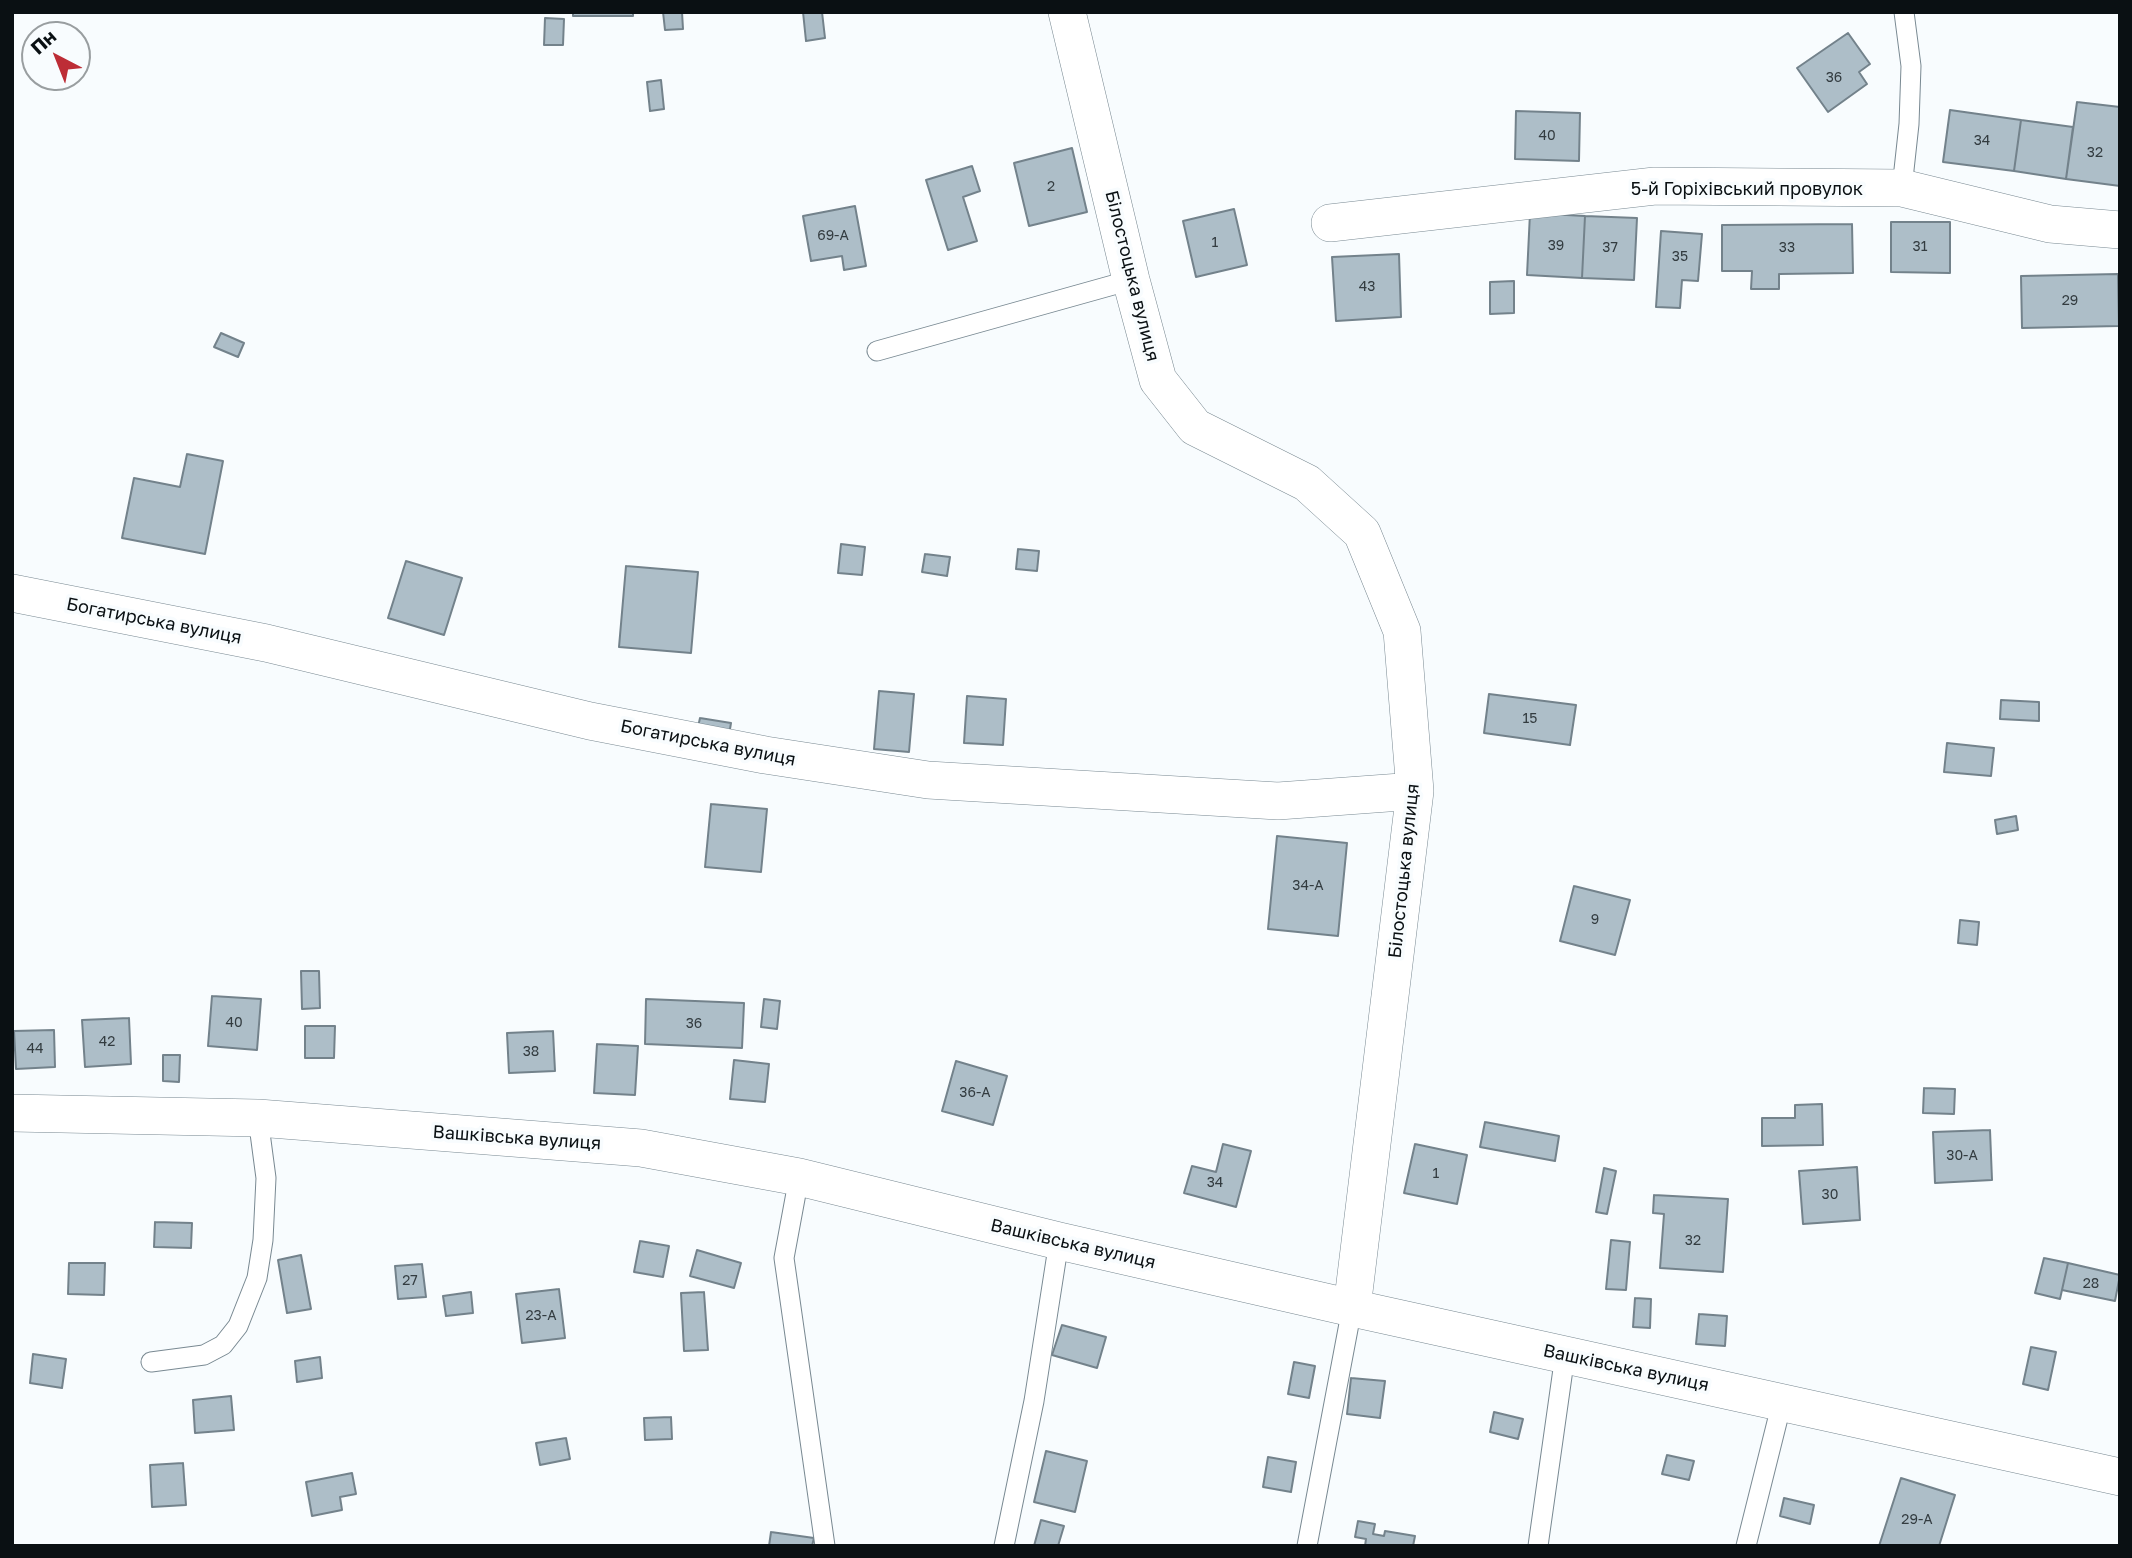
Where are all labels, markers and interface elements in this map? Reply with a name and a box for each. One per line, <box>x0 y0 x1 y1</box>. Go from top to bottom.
north arrow <box>21 21 91 91</box>
text: Пн <box>26 24 60 59</box>
house number: 36 <box>1826 70 1842 86</box>
house number: 40 <box>1538 128 1556 144</box>
house number: 34 <box>1974 133 1990 149</box>
house number: 32 <box>2087 145 2103 161</box>
street label: 5-й Горіхівський провулок <box>1631 178 1863 200</box>
house number: 2 <box>1047 179 1055 195</box>
street label: Білостоцька вулиця <box>1100 188 1164 364</box>
house number: 69-А <box>817 228 849 244</box>
house number: 1 <box>1212 235 1218 251</box>
house number: 39 <box>1548 238 1564 254</box>
house number: 31 <box>1913 239 1927 255</box>
house number: 37 <box>1602 240 1618 256</box>
house number: 33 <box>1779 240 1795 256</box>
house number: 35 <box>1672 249 1688 265</box>
house number: 43 <box>1359 279 1375 295</box>
house number: 29 <box>2062 293 2078 309</box>
street label: Богатирська вулиця <box>64 593 244 649</box>
house number: 15 <box>1523 711 1537 727</box>
street label: Богатирська вулиця <box>618 715 798 771</box>
street label: Білостоцька вулиця <box>1384 783 1424 959</box>
house number: 34-А <box>1292 878 1324 894</box>
house number: 9 <box>1591 912 1599 928</box>
house number: 40 <box>225 1015 243 1031</box>
house number: 36 <box>686 1016 702 1032</box>
house number: 42 <box>99 1034 115 1050</box>
house number: 44 <box>26 1041 44 1057</box>
house number: 38 <box>523 1044 539 1060</box>
house number: 36-А <box>959 1085 991 1101</box>
street label: Вашківська вулиця <box>432 1121 602 1155</box>
house number: 30-А <box>1946 1148 1978 1164</box>
house number: 1 <box>1433 1166 1439 1182</box>
house number: 34 <box>1207 1175 1223 1191</box>
house number: 30 <box>1822 1187 1838 1203</box>
street label: Вашківська вулиця <box>988 1214 1158 1274</box>
house number: 32 <box>1685 1233 1701 1249</box>
house number: 27 <box>402 1273 418 1289</box>
house number: 28 <box>2083 1276 2099 1292</box>
house number: 23-А <box>525 1308 557 1324</box>
street label: Вашківська вулиця <box>1541 1340 1711 1396</box>
house number: 29-А <box>1901 1512 1933 1528</box>

